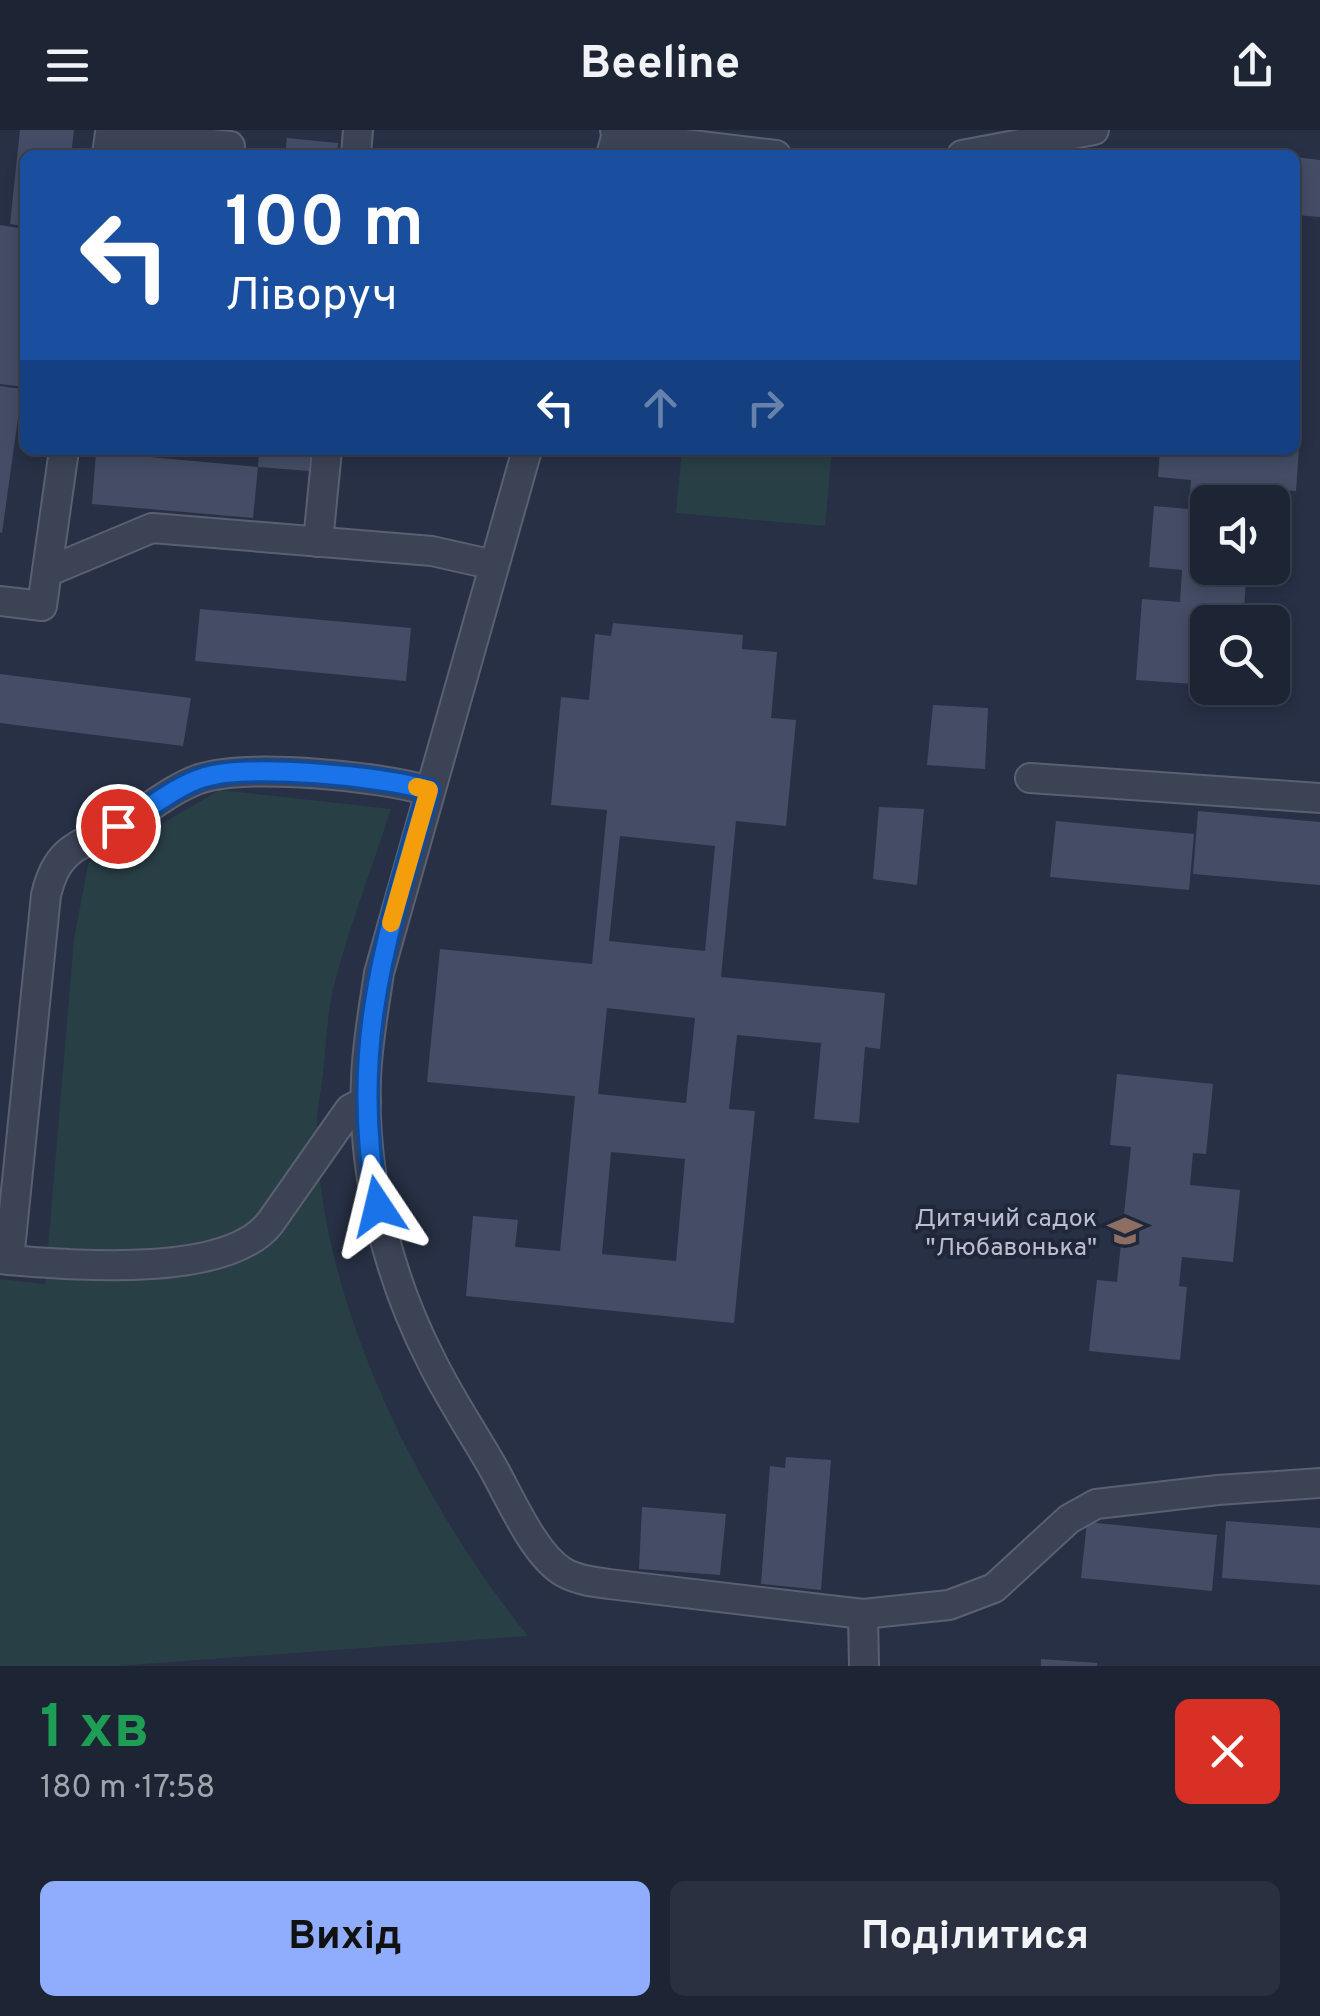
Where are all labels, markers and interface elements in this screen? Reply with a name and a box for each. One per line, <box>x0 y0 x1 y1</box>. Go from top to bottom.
text: Beeline <box>580 37 740 94</box>
icon: menu <box>40 38 95 93</box>
icon: share <box>1225 38 1280 93</box>
text: 100 m <box>225 182 424 271</box>
icon: left <box>60 190 190 320</box>
text: Ліворуч <box>225 269 398 326</box>
icon: left <box>528 380 583 435</box>
icon: ahead <box>633 380 688 435</box>
icon: right <box>738 380 793 435</box>
map controls <box>1190 485 1290 705</box>
button: sound <box>1190 485 1290 585</box>
button: search <box>1190 605 1290 705</box>
pin <box>76 784 161 869</box>
icon: arrive <box>91 799 146 854</box>
position arrow <box>326 1154 430 1258</box>
place label: Дитячий садок "Любавонька" <box>914 1204 1097 1265</box>
school or university icon: Дитячий садок "Любавонька" <box>1106 1212 1144 1250</box>
text: 1 хв <box>40 1693 149 1769</box>
button: close <box>1175 1699 1280 1804</box>
text: 180 m · 17:58 <box>40 1769 215 1809</box>
button: Вихід <box>40 1881 650 1996</box>
button: Поділитися <box>670 1881 1280 1996</box>

